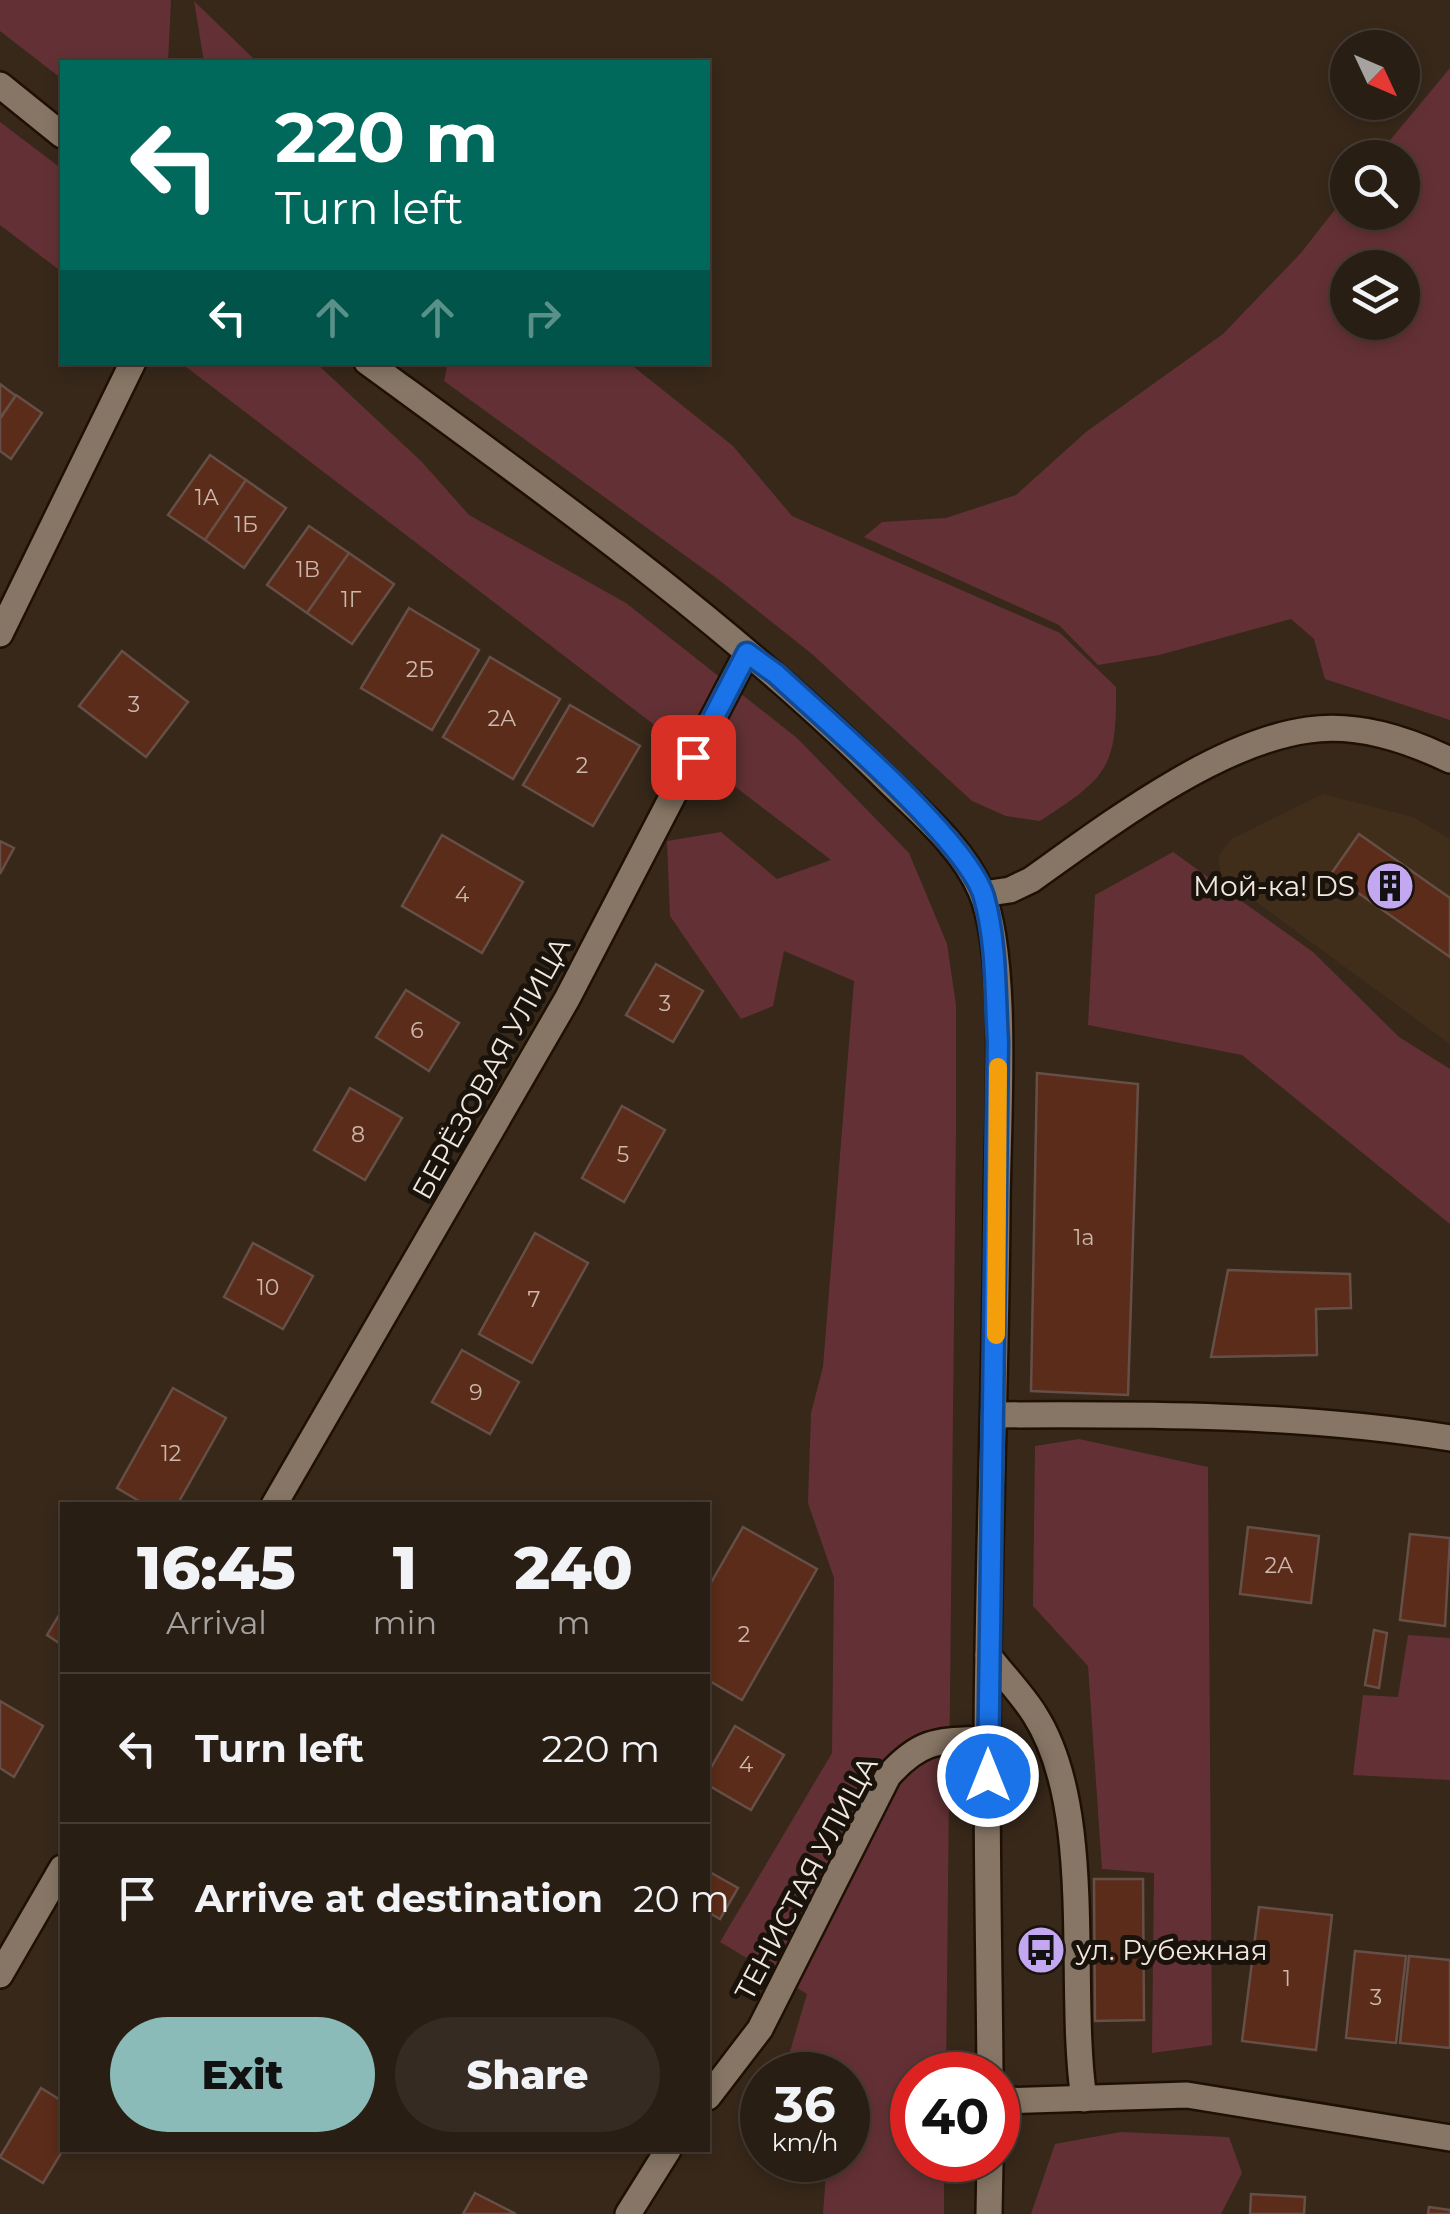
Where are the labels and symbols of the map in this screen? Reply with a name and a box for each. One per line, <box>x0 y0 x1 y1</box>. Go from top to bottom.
north arrow <box>1330 30 1420 120</box>
house number: 1А <box>195 484 220 511</box>
house number: 1Б <box>234 511 258 538</box>
house number: 1В <box>296 556 320 583</box>
house number: 1Г <box>341 586 362 613</box>
house number: 2Б <box>406 656 434 683</box>
house number: 3 <box>128 691 140 718</box>
house number: 2А <box>488 705 517 732</box>
pin <box>651 715 736 800</box>
house number: 2 <box>576 752 588 779</box>
building icon: Мой-ка! DS <box>1364 860 1416 912</box>
place label: Мой-ка! DS <box>1193 869 1355 903</box>
house number: 4 <box>455 881 470 908</box>
street label: БЕРЁЗОВАЯ УЛИЦА <box>405 931 577 1205</box>
house number: 3 <box>659 990 671 1017</box>
house number: 6 <box>410 1017 424 1044</box>
house number: 8 <box>351 1121 365 1148</box>
house number: 5 <box>617 1141 629 1168</box>
house number: 1а <box>1074 1224 1094 1251</box>
house number: 10 <box>257 1274 279 1301</box>
house number: 7 <box>528 1286 541 1313</box>
house number: 9 <box>469 1379 483 1406</box>
house number: 12 <box>161 1440 181 1467</box>
house number: 2А <box>1265 1552 1294 1579</box>
house number: 2 <box>738 1621 750 1648</box>
position arrow <box>936 1724 1040 1828</box>
street label: ТЕНИСТАЯ УЛИЦА <box>727 1750 885 2006</box>
house number: 4 <box>739 1751 754 1778</box>
bus stop icon: ул. Рубежная <box>1015 1924 1067 1976</box>
place label: ул. Рубежная <box>1075 1933 1268 1967</box>
house number: 1 <box>1283 1965 1291 1992</box>
house number: 3 <box>1370 1984 1382 2011</box>
speed limit sign: 40 <box>890 2052 1020 2182</box>

